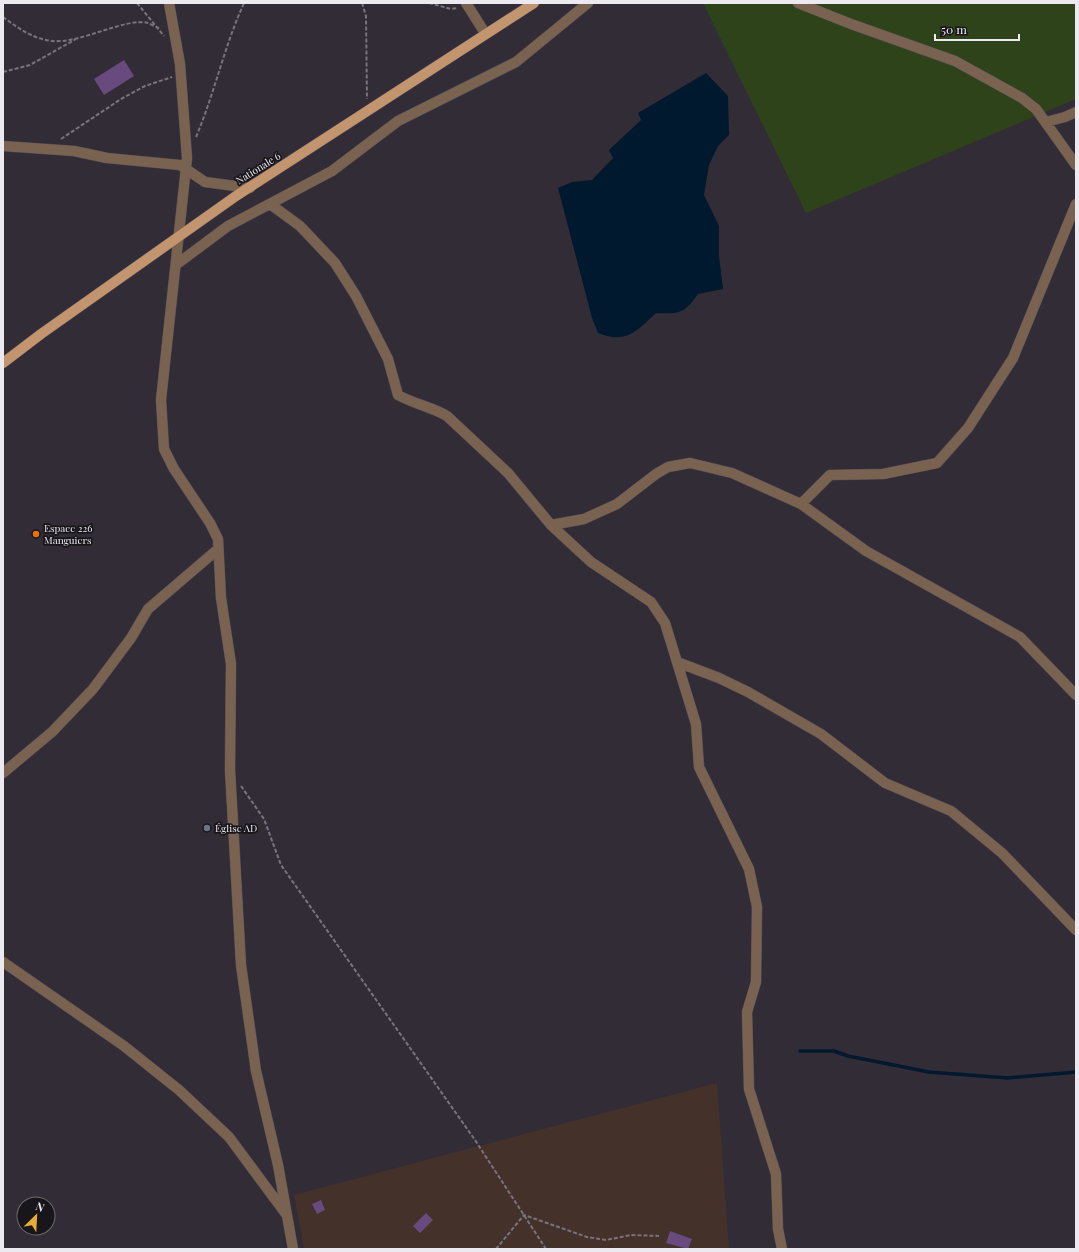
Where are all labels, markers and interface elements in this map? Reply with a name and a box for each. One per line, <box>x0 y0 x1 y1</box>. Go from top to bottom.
scale bar <box>935 16 1019 42</box>
text: 50 m <box>941 21 967 37</box>
street label: Nationale 6 <box>233 149 283 187</box>
place label: Espace 226 Manguiers <box>44 521 93 547</box>
marker: Espace 226 Manguiers <box>31 529 41 539</box>
place label: Église AD <box>215 821 257 835</box>
marker: Église AD <box>202 823 212 833</box>
north arrow <box>16 1196 56 1236</box>
text: N <box>34 1198 47 1215</box>

